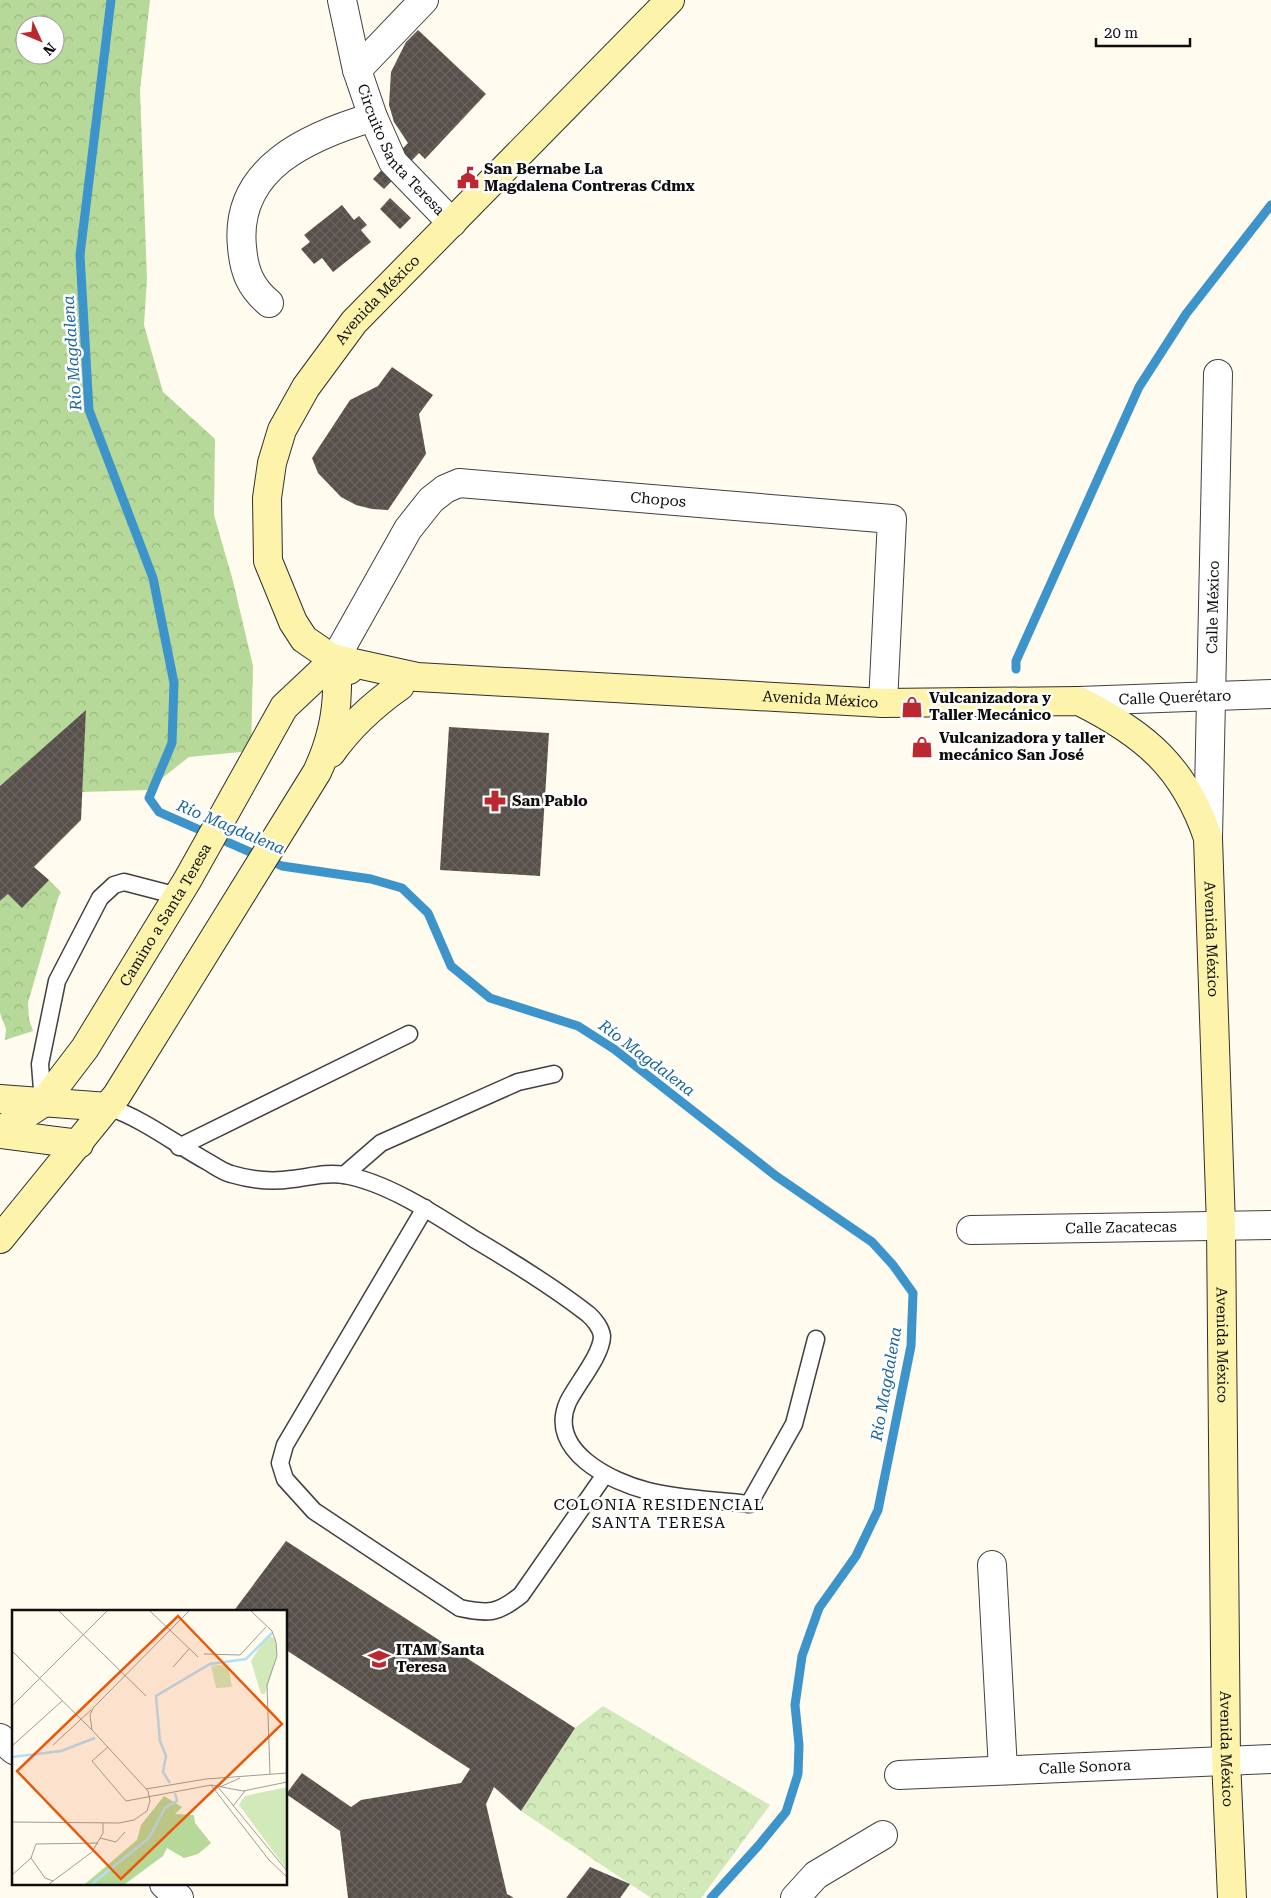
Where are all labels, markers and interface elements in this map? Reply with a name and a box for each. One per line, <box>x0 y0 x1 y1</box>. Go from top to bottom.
north arrow <box>15 15 65 65</box>
scale bar <box>1096 15 1190 47</box>
text: 20 m <box>1104 24 1139 42</box>
text: N <box>40 40 59 59</box>
street label: Circuito Santa Teresa <box>353 82 449 219</box>
place label: San Bernabe La Magdalena Contreras Cdmx <box>484 160 695 195</box>
public building icon: San Bernabe La Magdalena Contreras Cdmx <box>455 165 481 191</box>
street label: Avenida México <box>331 251 424 348</box>
water label: Río Magdalena <box>58 294 86 412</box>
street label: Chopos <box>630 488 687 511</box>
street label: Calle México <box>1203 560 1223 654</box>
street label: Calle Querétaro <box>1118 686 1232 709</box>
street label: Avenida México <box>762 687 879 712</box>
place label: Vulcanizadora y Taller Mecánico <box>929 689 1052 724</box>
shop icon: Vulcanizadora y Taller Mecánico <box>899 694 925 720</box>
place label: Vulcanizadora y taller mecánico San José <box>939 729 1105 764</box>
shop icon: Vulcanizadora y taller mecánico San José <box>909 734 935 760</box>
pharmacy icon: San Pablo <box>482 788 508 814</box>
place label: San Pablo <box>512 792 588 810</box>
water label: Río Magdalena <box>173 795 288 858</box>
street label: Camino a Santa Teresa <box>116 840 215 990</box>
street label: Avenida México <box>1200 881 1222 997</box>
water label: Río Magdalena <box>594 1015 699 1101</box>
street label: Calle Zacatecas <box>1065 1218 1177 1237</box>
street label: Avenida México <box>1213 1287 1232 1403</box>
water label: Río Magdalena <box>866 1325 905 1443</box>
district label: COLONIA RESIDENCIAL SANTA TERESA <box>553 1495 765 1532</box>
inset map <box>12 1610 288 1886</box>
place label: ITAM Santa Teresa <box>396 1641 485 1676</box>
school or university icon: ITAM Santa Teresa <box>366 1646 392 1672</box>
street label: Avenida México <box>1216 1691 1237 1807</box>
street label: Calle Sonora <box>1038 1756 1131 1778</box>

